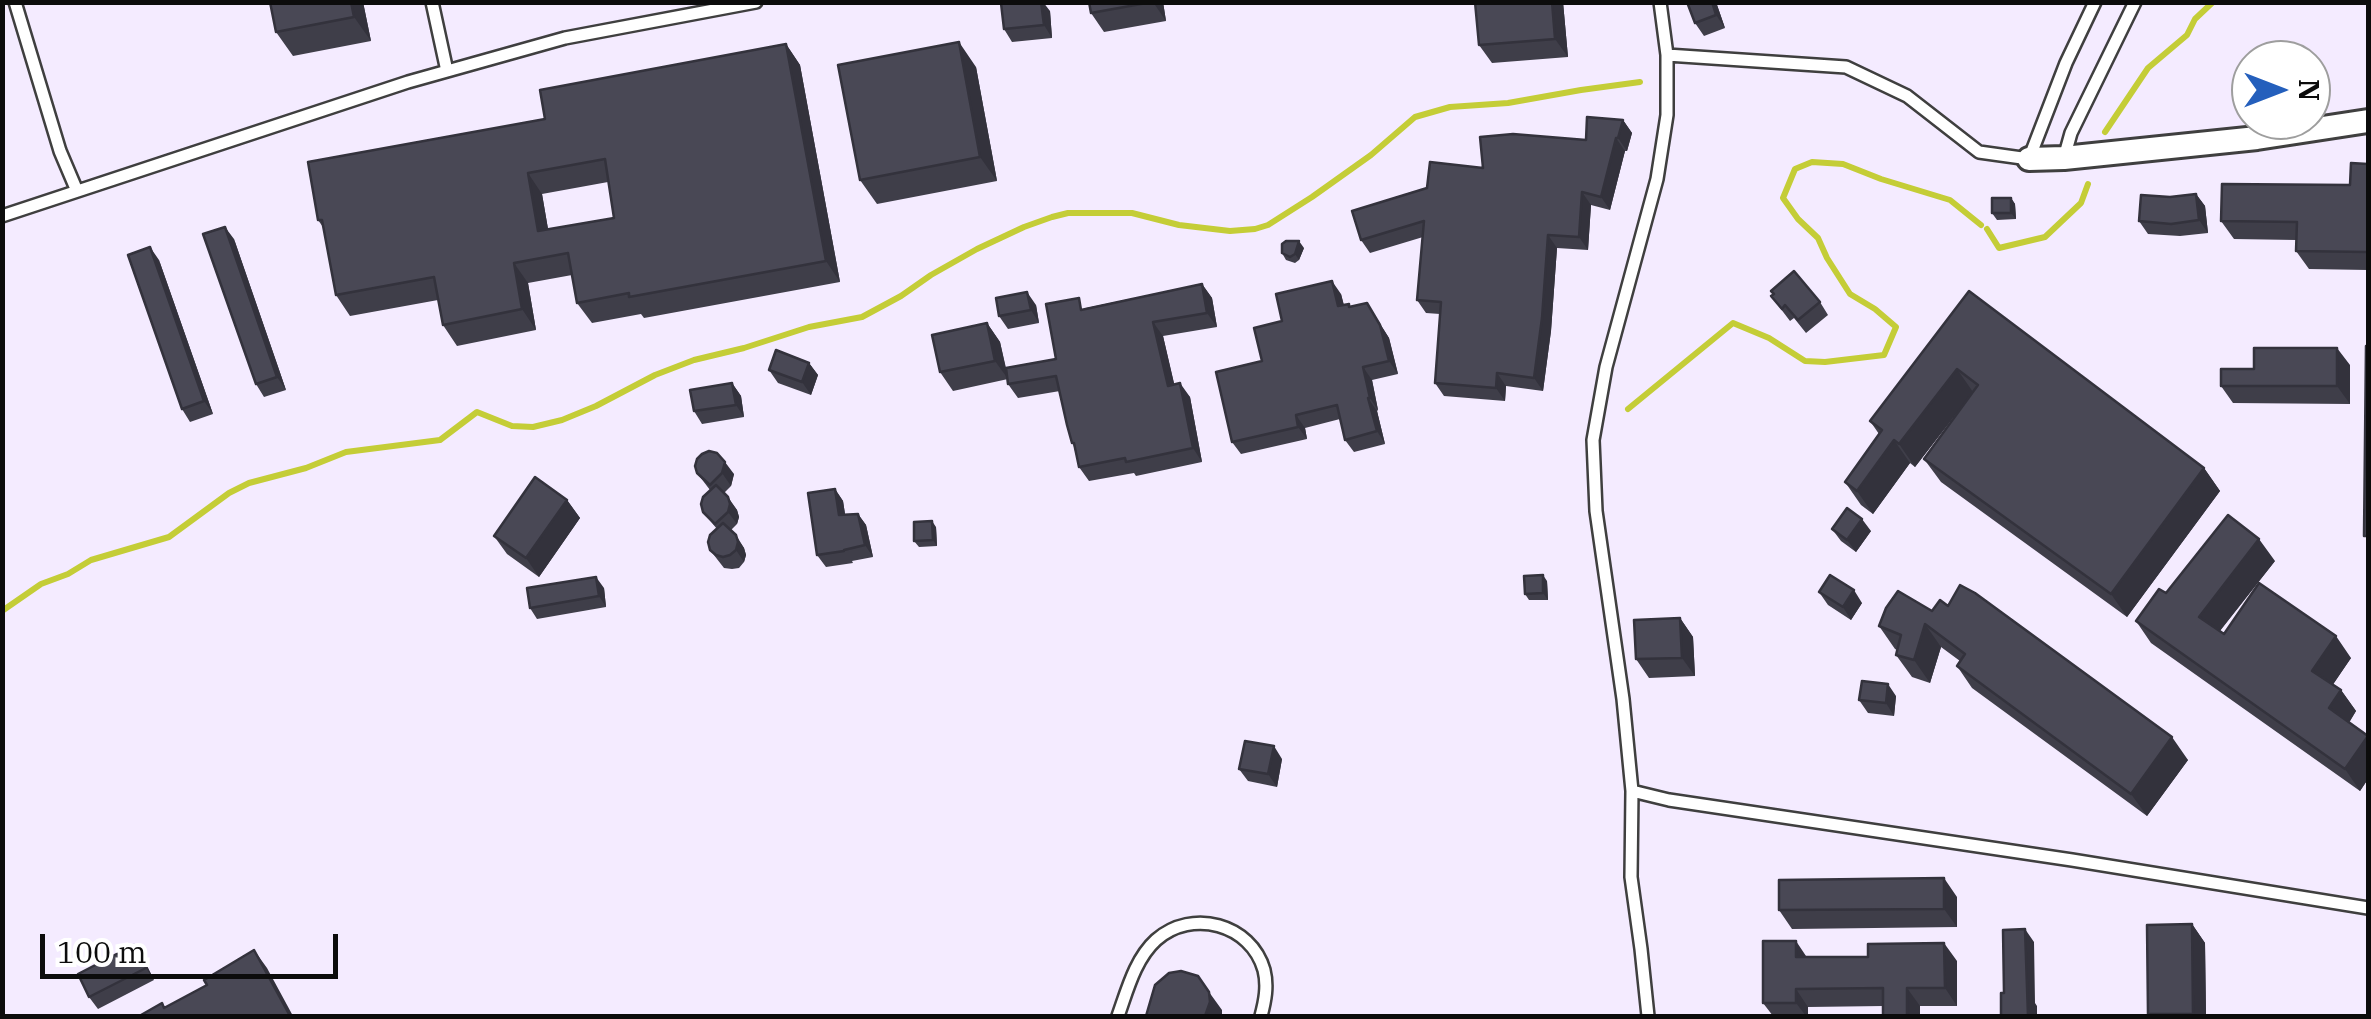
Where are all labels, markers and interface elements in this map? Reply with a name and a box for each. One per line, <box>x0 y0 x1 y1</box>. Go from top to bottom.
north arrow <box>2231 40 2331 140</box>
text: N <box>2291 79 2328 101</box>
scale bar <box>45 914 342 976</box>
text: 100 m <box>57 932 147 971</box>

